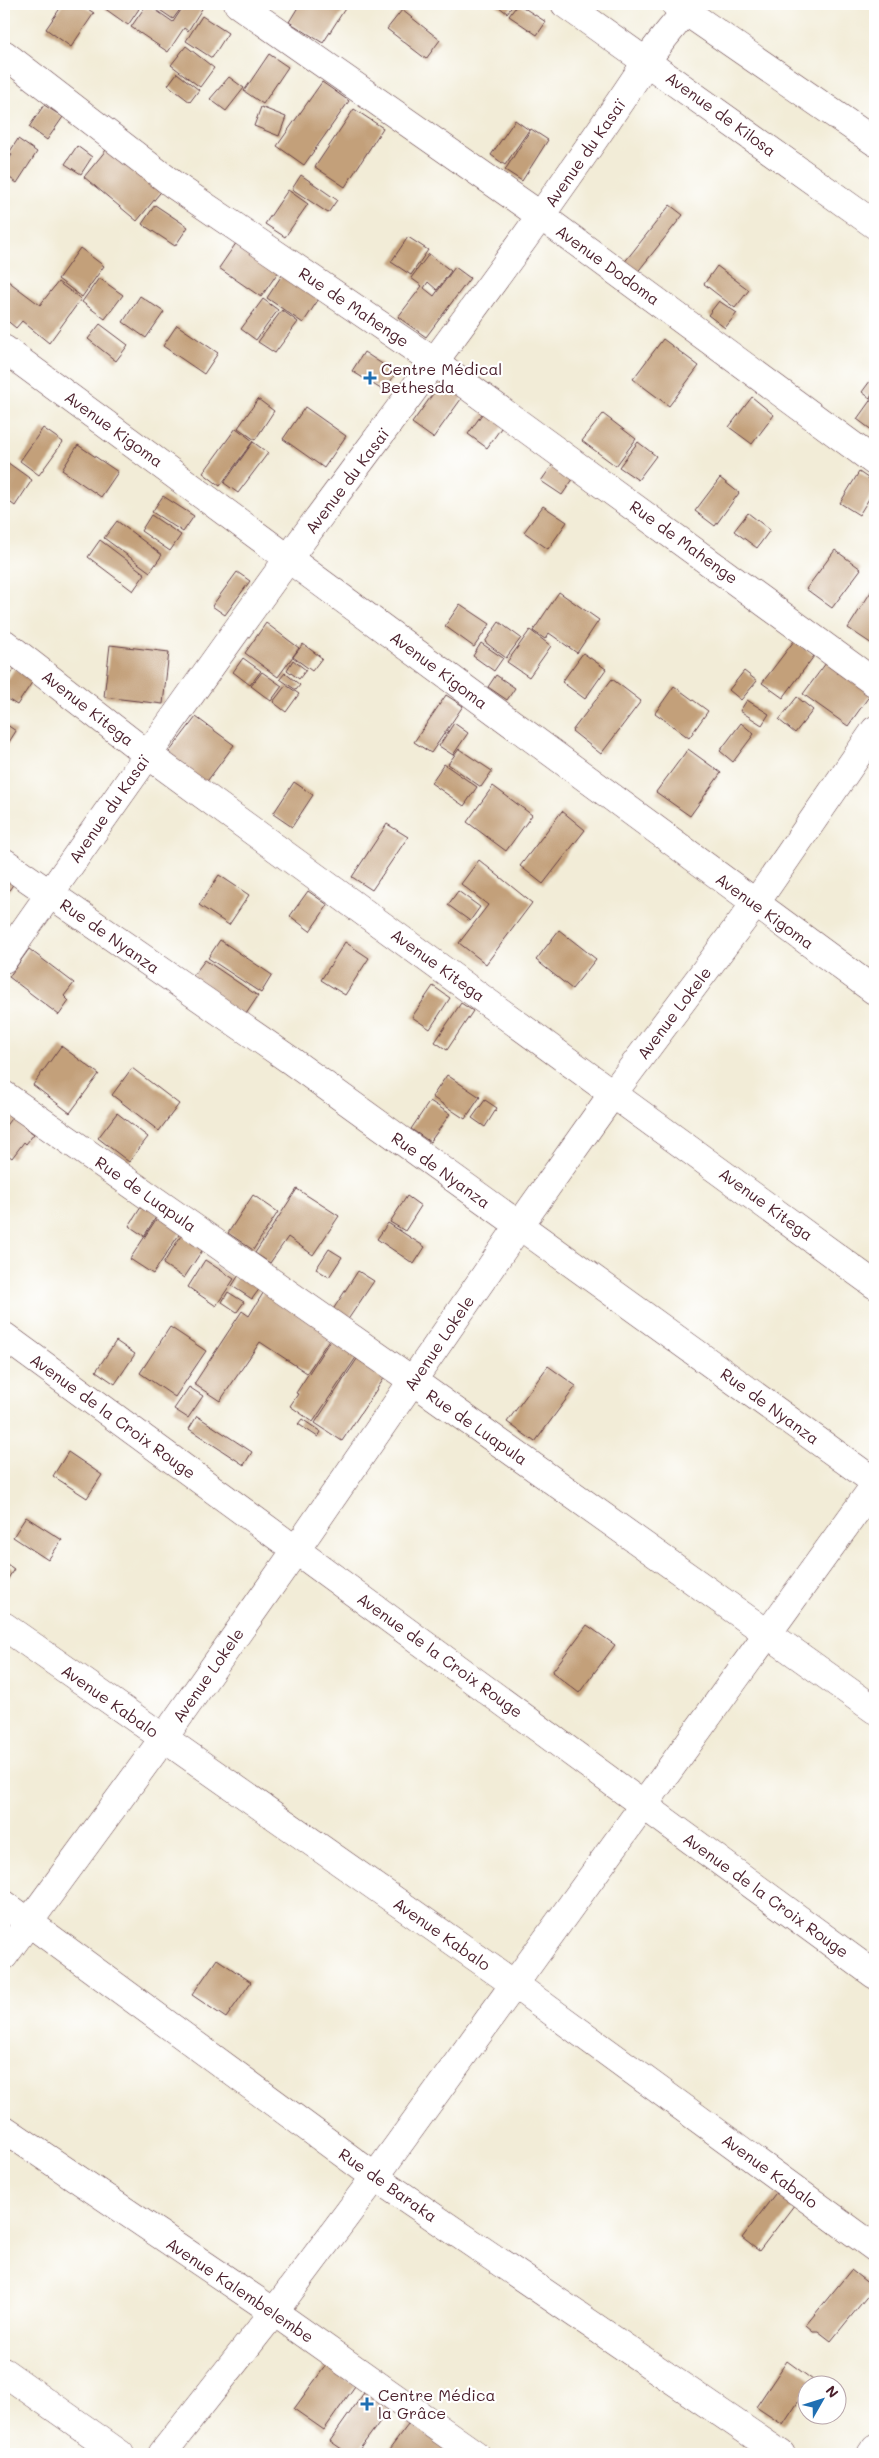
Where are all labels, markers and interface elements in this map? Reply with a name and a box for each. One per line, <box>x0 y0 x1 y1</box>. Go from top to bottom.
street label: Avenue de Kilosa <box>662 66 781 161</box>
street label: Avenue du Kasaï <box>540 94 630 211</box>
street label: Avenue Dodoma <box>552 220 664 309</box>
street label: Rue de Mahenge <box>295 262 414 351</box>
place label: Centre Médical Bethesda <box>381 358 502 397</box>
marker: Centre Médical Bethesda <box>363 371 377 385</box>
street label: Avenue Kigoma <box>61 386 168 471</box>
street label: Avenue du Kasaï <box>300 423 394 538</box>
street label: Rue de Mahenge <box>626 495 743 588</box>
street label: Avenue Kigoma <box>386 626 492 713</box>
street label: Avenue Kitega <box>38 665 139 750</box>
street label: Avenue du Kasaï <box>64 750 154 867</box>
street label: Avenue Kigoma <box>712 868 819 953</box>
street label: Rue de Nyanza <box>56 893 164 978</box>
street label: Avenue Kitega <box>387 923 490 1006</box>
street label: Avenue Lokele <box>632 962 715 1063</box>
street label: Rue de Nyanza <box>388 1127 495 1213</box>
street label: Rue de Luapula <box>92 1151 201 1236</box>
street label: Avenue Kitega <box>715 1162 818 1245</box>
street label: Avenue Lokele <box>399 1291 478 1394</box>
street label: Avenue de la Croix Rouge <box>26 1348 200 1483</box>
street label: Rue de Nyanza <box>717 1363 824 1449</box>
street label: Rue de Luapula <box>423 1384 532 1469</box>
street label: Avenue de la Croix Rouge <box>353 1587 527 1722</box>
street label: Avenue Lokele <box>167 1623 248 1726</box>
street label: Avenue Kabalo <box>58 1659 163 1742</box>
street label: Avenue de la Croix Rouge <box>679 1827 853 1962</box>
street label: Avenue Kabalo <box>390 1892 495 1975</box>
street label: Avenue Kabalo <box>718 2129 823 2213</box>
street label: Rue de Baraka <box>335 2143 442 2226</box>
street label: Avenue Kalembelembe <box>162 2232 318 2347</box>
north arrow <box>796 2376 846 2426</box>
text: N <box>822 2381 843 2402</box>
place label: Centre Médica la Grâce <box>378 2384 495 2423</box>
marker: Centre Médica la Grâce <box>360 2397 374 2411</box>

